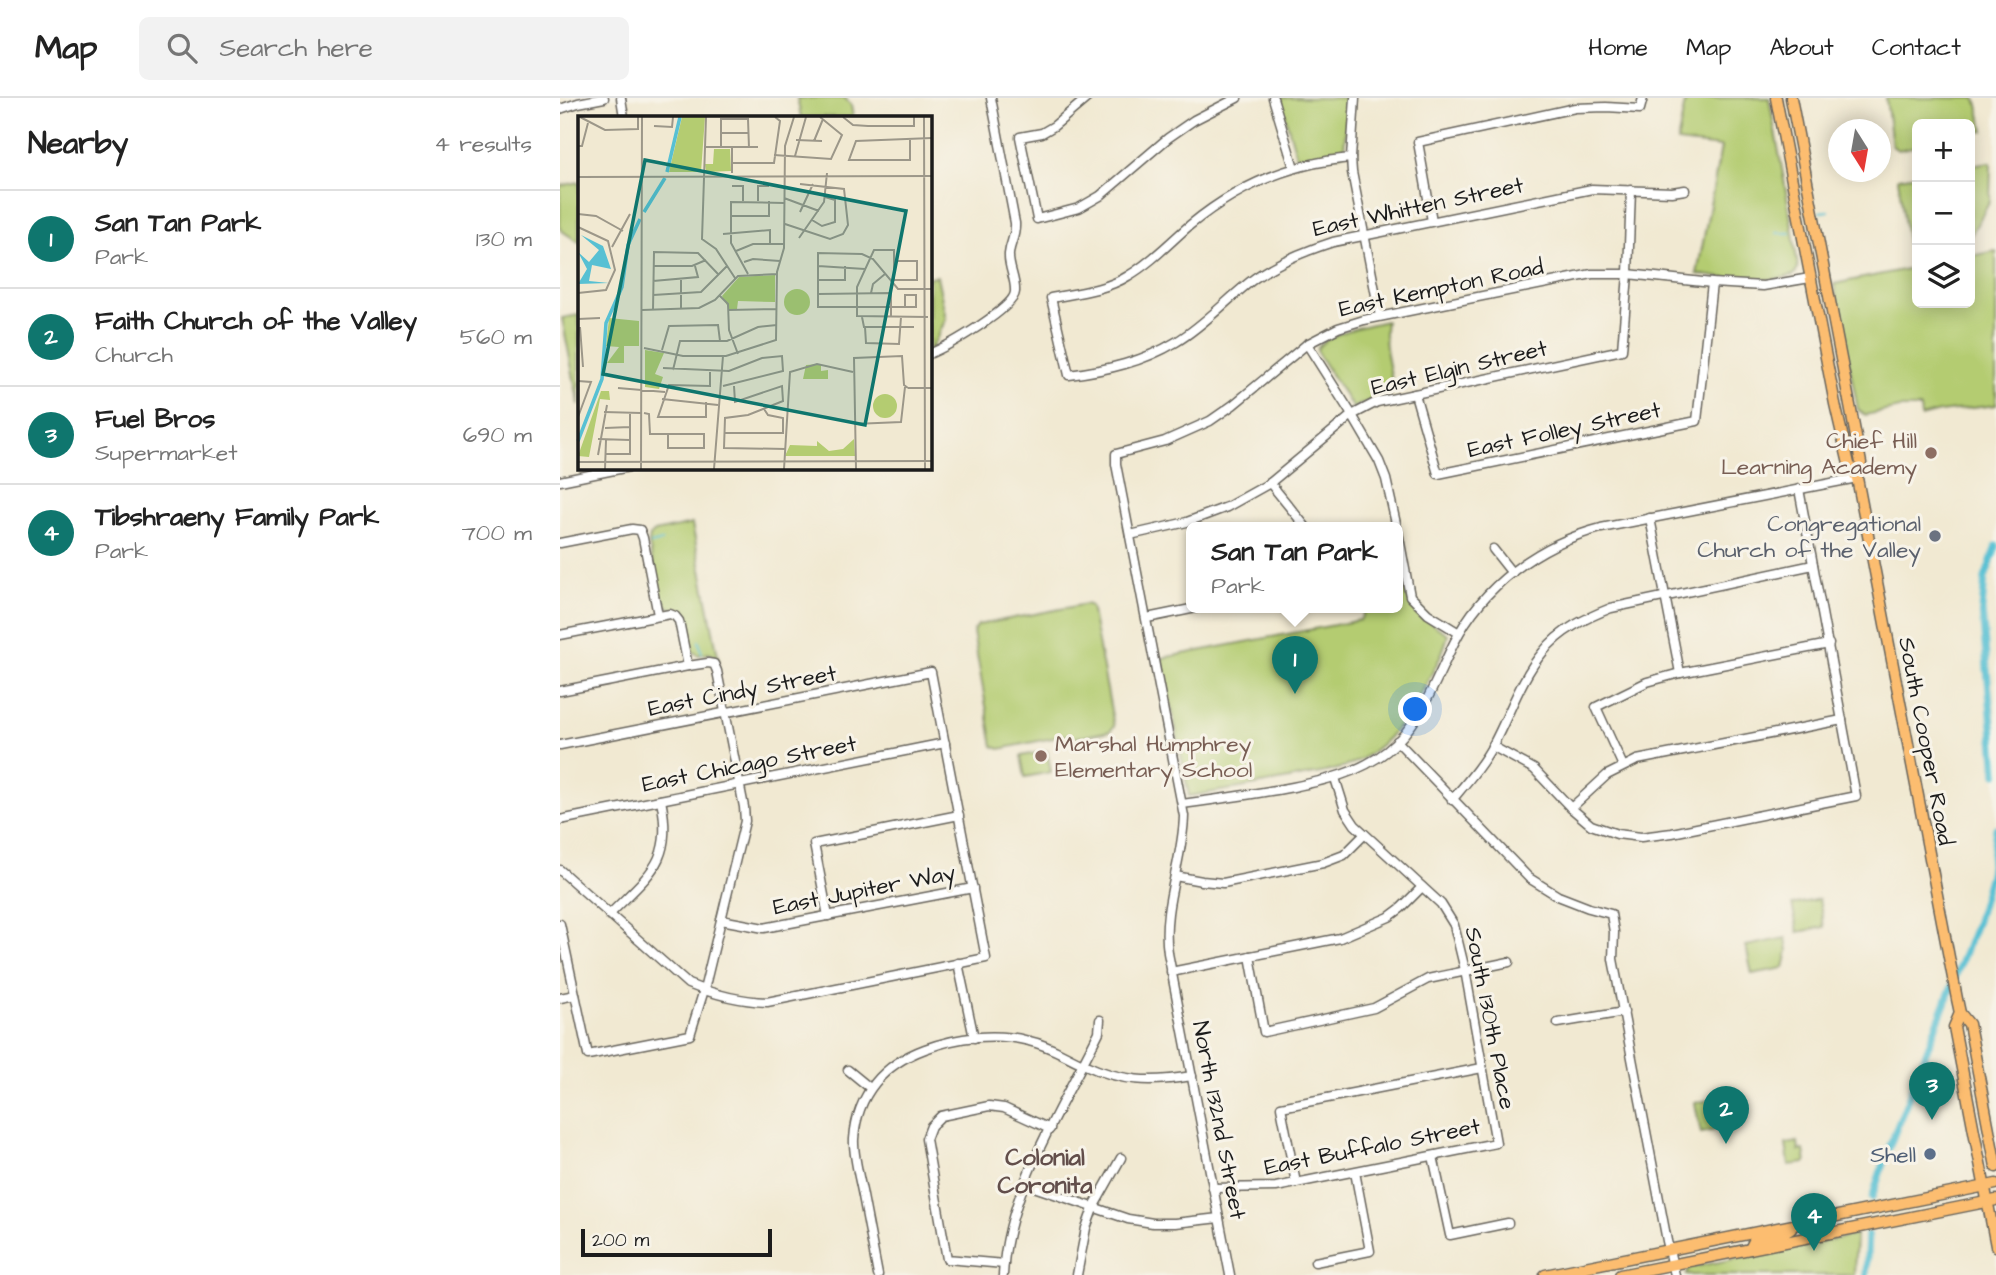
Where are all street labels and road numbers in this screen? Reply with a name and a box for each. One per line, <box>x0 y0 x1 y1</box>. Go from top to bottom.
street label: East Whitten Street <box>1310 169 1527 245</box>
street label: East Kempton Road <box>1336 251 1547 325</box>
street label: East Elgin Street <box>1368 332 1551 405</box>
street label: East Folley Street <box>1465 394 1665 467</box>
street label: South Cooper Road <box>1890 634 1962 848</box>
street label: East Cindy Street <box>645 657 840 726</box>
street label: East Chicago Street <box>639 727 860 801</box>
street label: East Jupiter Way <box>770 857 959 924</box>
street label: South 130th Place <box>1457 924 1523 1112</box>
street label: North 132nd Street <box>1184 1018 1254 1223</box>
street label: East Buffalo Street <box>1262 1110 1483 1184</box>

